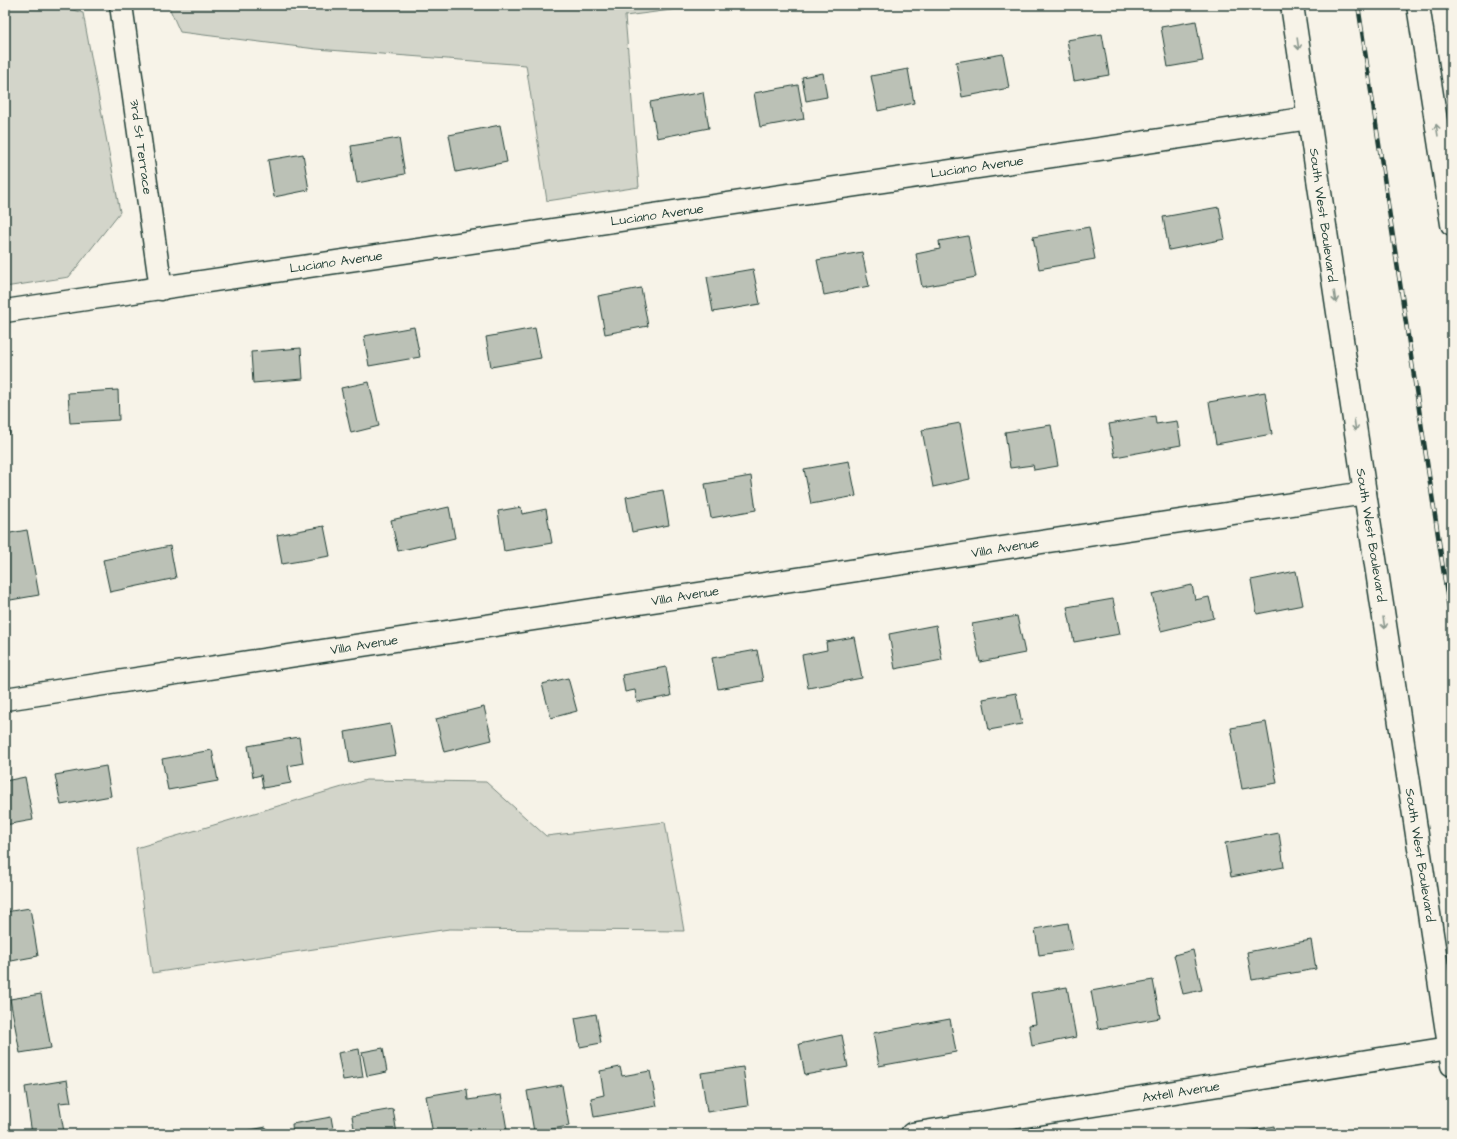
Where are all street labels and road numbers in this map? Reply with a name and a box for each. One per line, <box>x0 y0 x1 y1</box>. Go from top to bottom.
street label: 3rd St Terrace <box>125 98 157 196</box>
street label: South West Boulevard <box>1305 147 1341 283</box>
street label: Luciano Avenue <box>929 152 1025 182</box>
street label: Luciano Avenue <box>609 200 705 230</box>
street label: Luciano Avenue <box>288 247 384 277</box>
street label: South West Boulevard <box>1352 467 1390 603</box>
street label: Villa Avenue <box>970 534 1040 562</box>
street label: Villa Avenue <box>650 582 720 610</box>
street label: Villa Avenue <box>329 631 399 659</box>
street label: South West Boulevard <box>1401 787 1439 923</box>
street label: Axtell Avenue <box>1141 1077 1221 1107</box>

